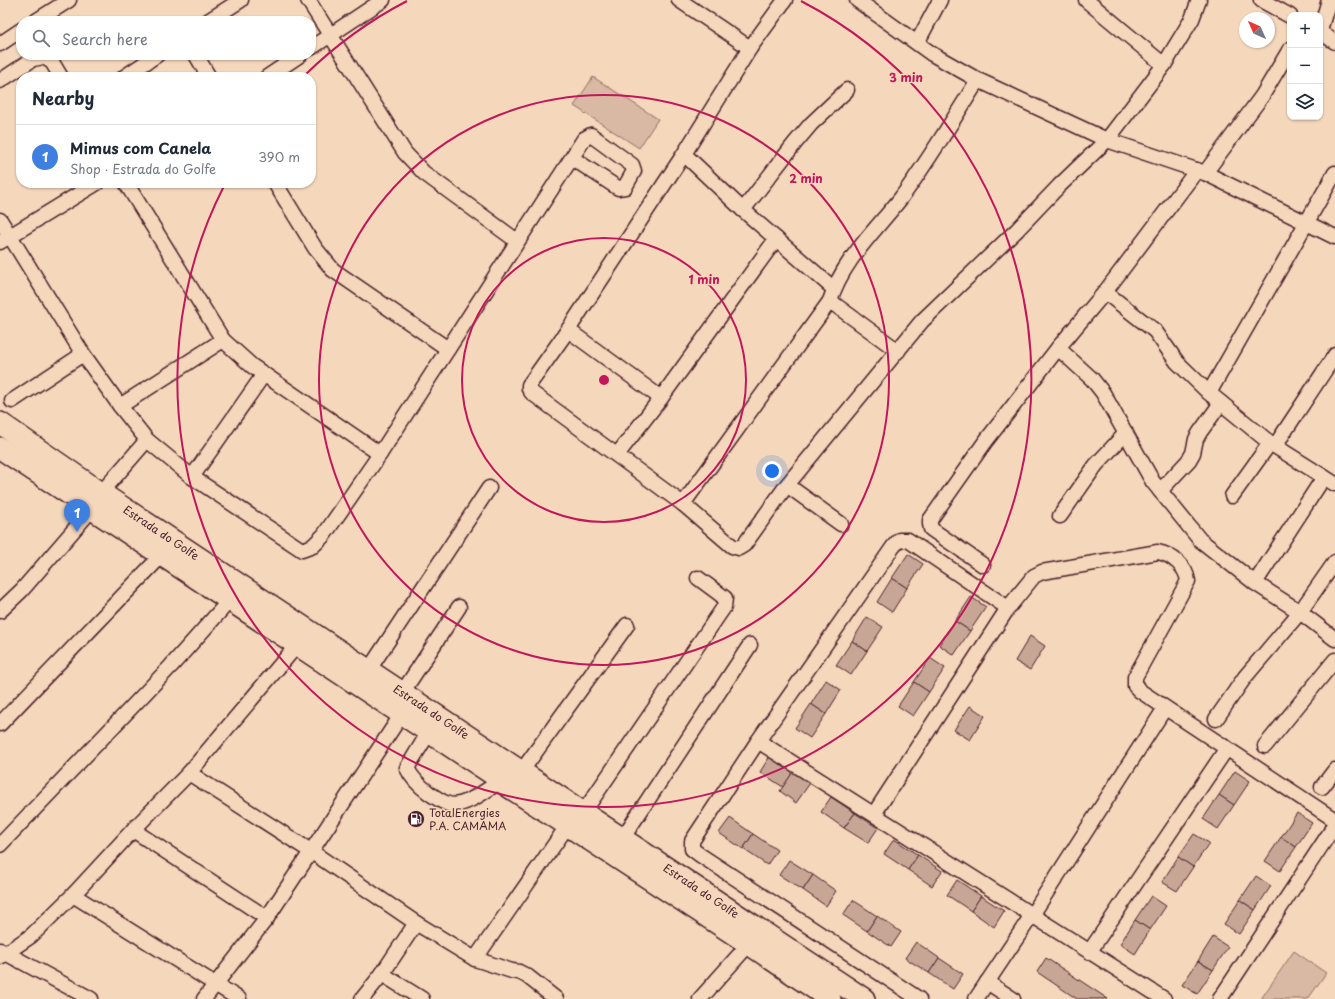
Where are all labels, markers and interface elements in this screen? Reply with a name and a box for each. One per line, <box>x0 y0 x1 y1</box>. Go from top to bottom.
north arrow <box>1239 12 1275 48</box>
map controls <box>1287 12 1323 120</box>
button: + <box>1287 12 1323 48</box>
search box <box>16 16 316 60</box>
icon: search <box>30 27 52 49</box>
text: Search here <box>62 27 148 50</box>
button: − <box>1287 48 1323 84</box>
text: 3 min <box>889 68 923 86</box>
button: layers <box>1287 84 1323 120</box>
text: Nearby <box>32 85 94 111</box>
text: Mimus com Canela <box>70 136 211 159</box>
text: 1 <box>42 147 48 166</box>
text: 390 m <box>258 147 300 166</box>
text: Shop · Estrada do Golfe <box>70 159 216 178</box>
text: 2 min <box>789 169 823 187</box>
text: 1 min <box>688 270 720 288</box>
centre of rings <box>597 373 611 387</box>
your location <box>762 461 782 481</box>
pin: 1 <box>64 499 90 532</box>
street label: Estrada do Golfe <box>120 501 203 564</box>
street label: Estrada do Golfe <box>390 680 473 743</box>
place label: TotalEnergies P.A. CAMAMA <box>429 804 506 834</box>
fuel station icon: TotalEnergies P.A. CAMAMA <box>406 809 426 829</box>
street label: Estrada do Golfe <box>660 859 743 922</box>

